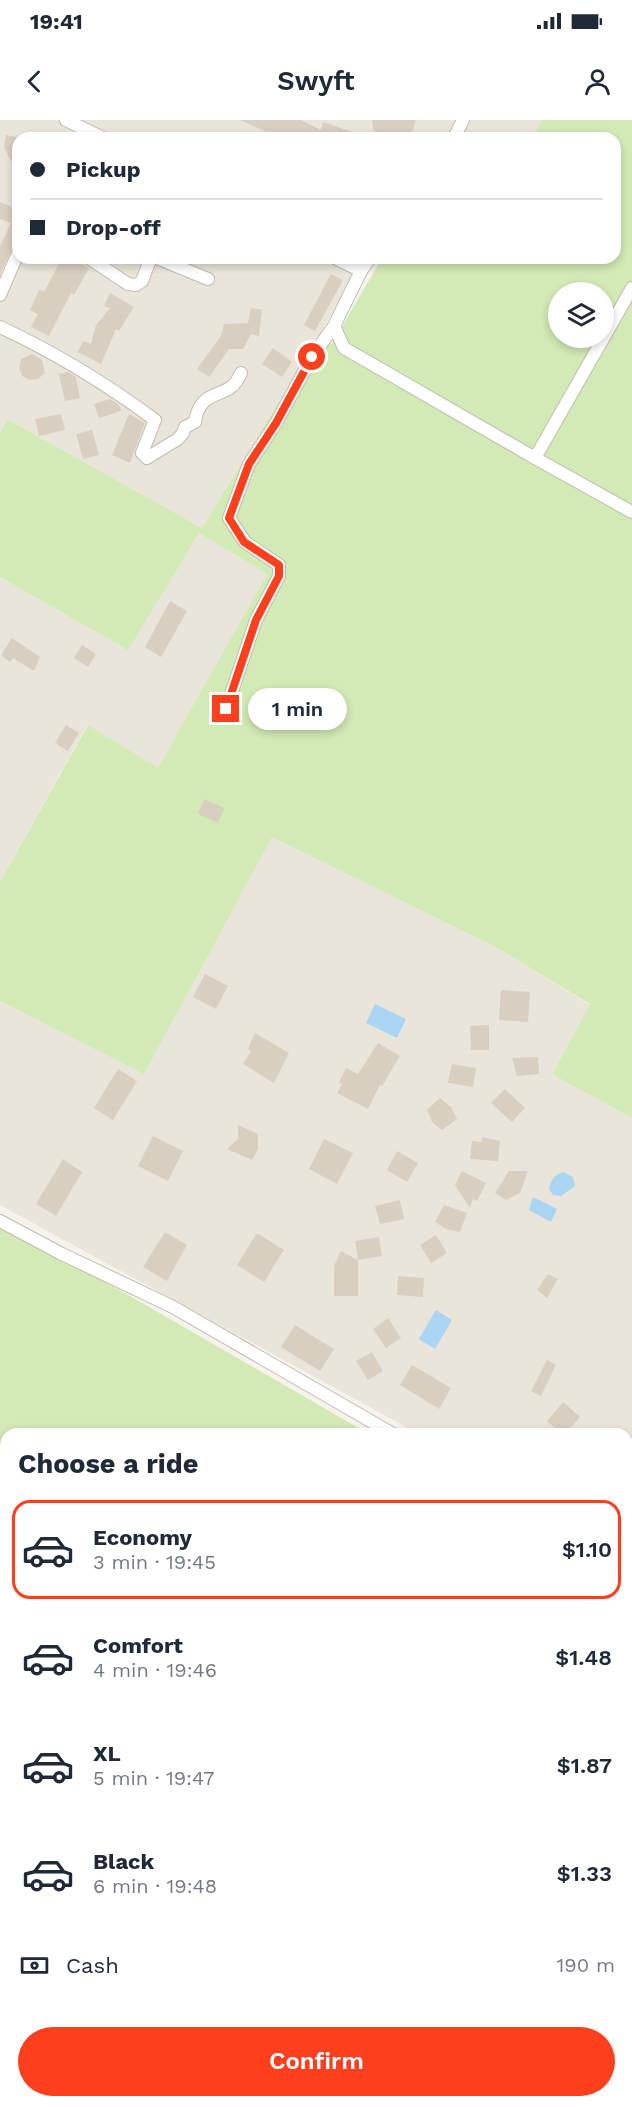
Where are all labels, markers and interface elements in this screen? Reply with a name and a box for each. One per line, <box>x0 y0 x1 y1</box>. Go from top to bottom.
text: 19:41 <box>30 9 83 34</box>
icon: back <box>18 65 51 98</box>
text: Swyft <box>277 65 355 97</box>
icon: person <box>581 65 614 98</box>
text: Pickup <box>66 157 141 182</box>
text: Drop-off <box>66 215 161 240</box>
map controls <box>548 282 614 348</box>
button: layers <box>548 282 614 348</box>
route start <box>298 343 325 370</box>
callout: 1 min <box>247 688 346 730</box>
route end <box>212 695 239 722</box>
text: 1 min <box>272 697 323 721</box>
text: Choose a ride <box>18 1448 198 1480</box>
icon: car <box>21 1523 75 1577</box>
text: Economy <box>93 1525 192 1550</box>
text: $1.10 <box>562 1537 612 1562</box>
text: 3 min · 19:45 <box>93 1550 216 1574</box>
icon: car <box>21 1631 75 1685</box>
text: Comfort <box>93 1633 183 1658</box>
text: $1.48 <box>555 1645 612 1670</box>
text: 4 min · 19:46 <box>93 1658 217 1682</box>
icon: car <box>21 1739 75 1793</box>
text: XL <box>93 1741 121 1766</box>
text: $1.87 <box>557 1753 612 1778</box>
text: 5 min · 19:47 <box>93 1766 214 1790</box>
icon: car <box>21 1847 75 1901</box>
text: Black <box>93 1849 154 1874</box>
text: $1.33 <box>557 1861 612 1886</box>
text: 6 min · 19:48 <box>93 1874 217 1898</box>
icon: cash <box>18 1949 51 1982</box>
text: Cash <box>66 1953 119 1978</box>
text: 190 m <box>557 1953 615 1977</box>
button: Confirm <box>18 2027 615 2096</box>

